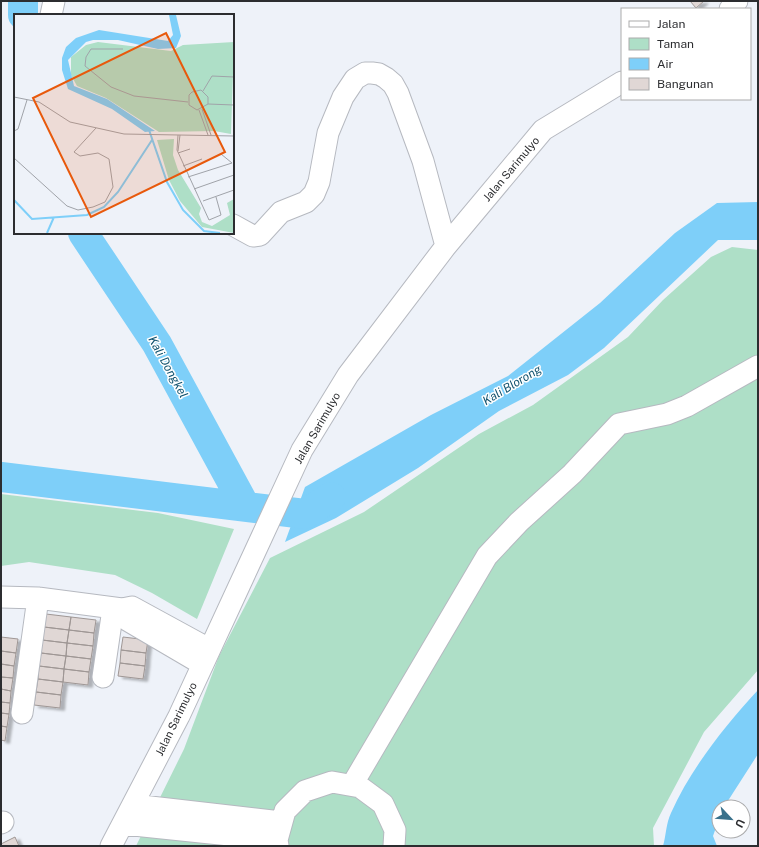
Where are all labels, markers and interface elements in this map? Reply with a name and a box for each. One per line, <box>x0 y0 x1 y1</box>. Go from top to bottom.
legend <box>621 8 751 100</box>
inset map <box>14 14 234 234</box>
text: Jalan <box>657 17 686 31</box>
text: Taman <box>657 37 694 51</box>
text: Air <box>657 57 674 71</box>
text: Bangunan <box>657 77 713 91</box>
street label: Jalan Sarimulyo <box>481 134 541 204</box>
water label: Kali Dongkel <box>145 334 191 400</box>
water label: Kali Blorong <box>480 362 545 408</box>
street label: Jalan Sarimulyo <box>292 390 342 466</box>
street label: Jalan Sarimulyo <box>153 680 199 758</box>
north arrow <box>711 799 751 839</box>
text: U <box>733 817 747 830</box>

